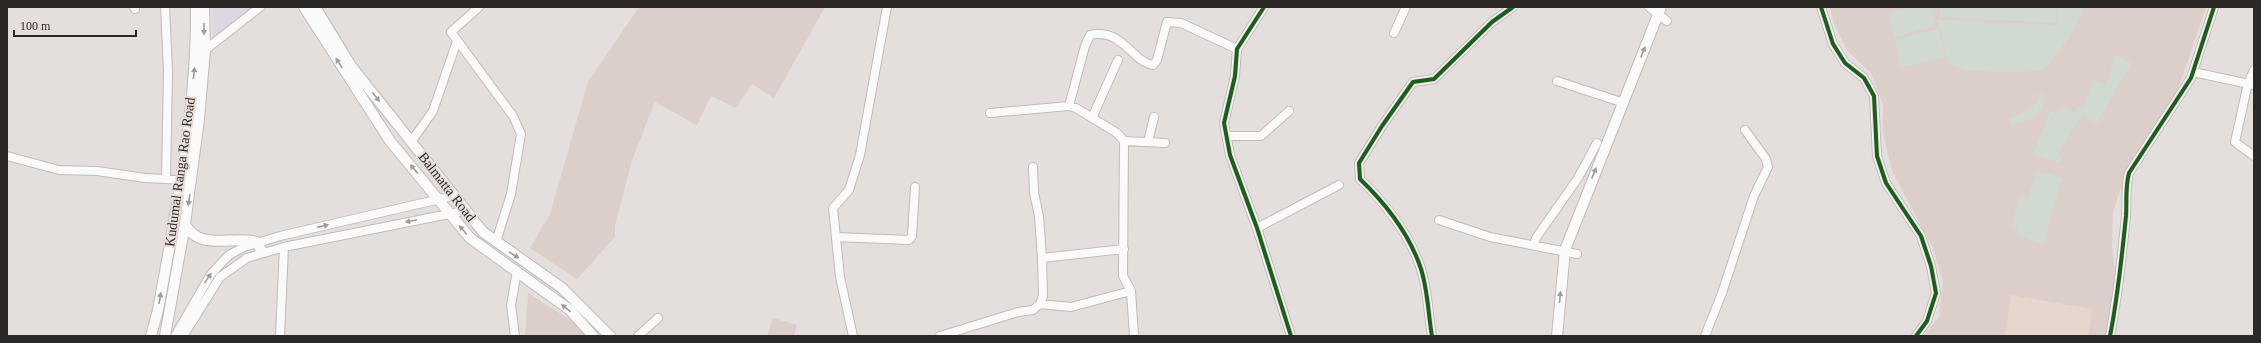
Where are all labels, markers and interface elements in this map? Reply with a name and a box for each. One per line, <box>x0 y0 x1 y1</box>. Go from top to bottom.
scale bar <box>14 12 136 38</box>
text: 100 m <box>20 19 51 33</box>
one-way arrow <box>201 23 207 36</box>
one-way arrow <box>1640 47 1646 58</box>
one-way arrow <box>336 57 343 69</box>
one-way arrow <box>191 67 198 79</box>
one-way arrow <box>372 92 380 103</box>
street label: Kudumal Ranga Rao Road <box>162 96 198 248</box>
street label: Balmatta Road <box>415 149 479 225</box>
one-way arrow <box>410 164 418 175</box>
one-way arrow <box>1592 166 1598 178</box>
one-way arrow <box>186 194 192 207</box>
one-way arrow <box>404 219 417 225</box>
one-way arrow <box>317 223 329 229</box>
one-way arrow <box>458 224 467 235</box>
one-way arrow <box>509 251 519 259</box>
one-way arrow <box>205 272 212 284</box>
one-way arrow <box>1557 291 1563 303</box>
one-way arrow <box>157 292 163 304</box>
one-way arrow <box>561 303 572 312</box>

